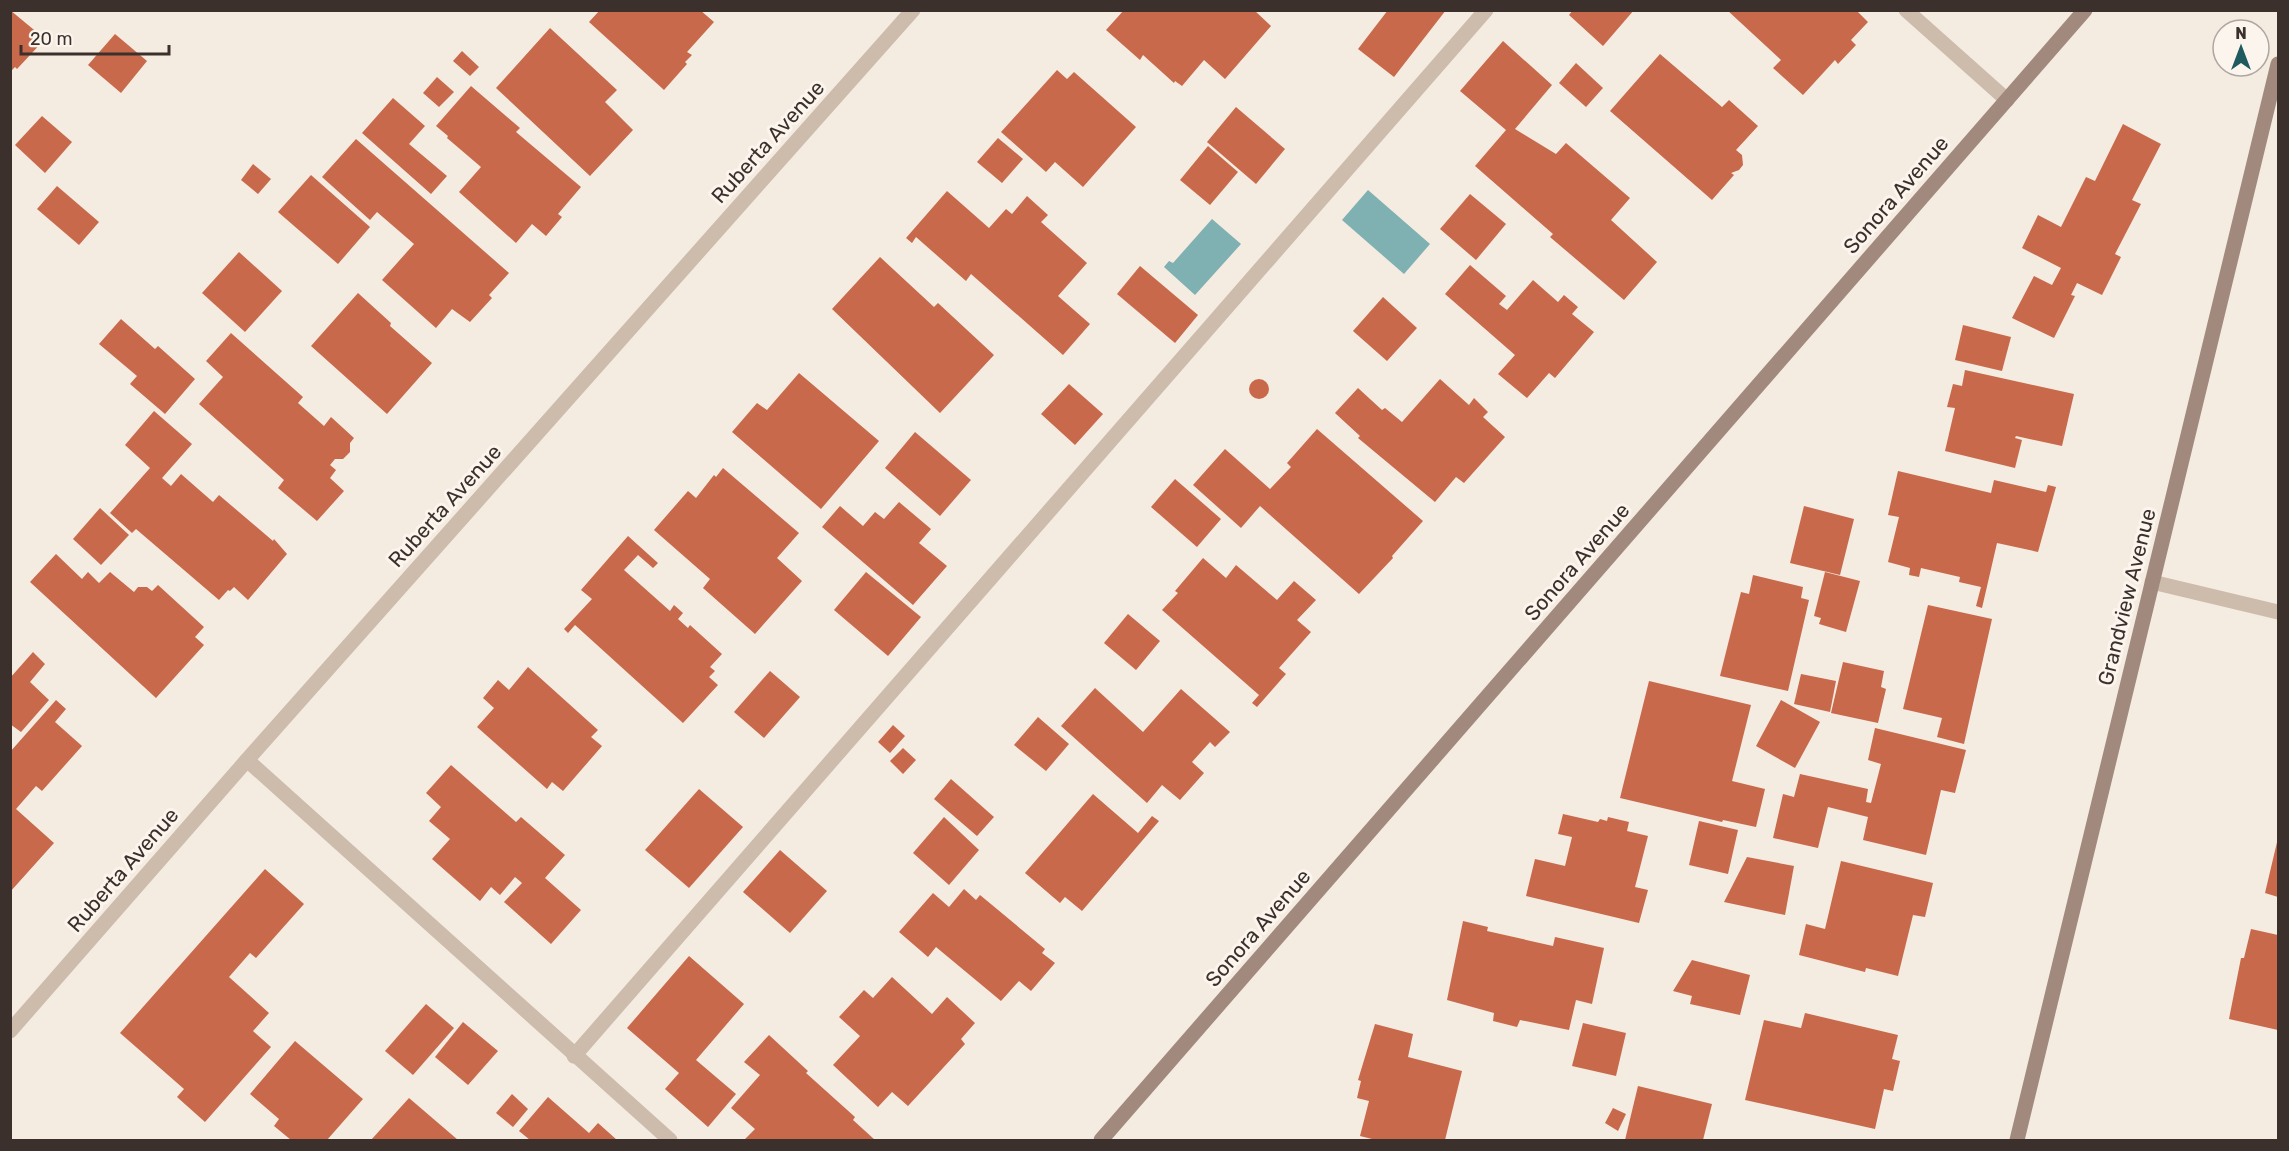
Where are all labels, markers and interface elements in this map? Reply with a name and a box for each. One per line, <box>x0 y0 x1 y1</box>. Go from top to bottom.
scale bar <box>21 18 170 56</box>
north arrow <box>2211 18 2271 78</box>
text: N <box>2235 24 2247 43</box>
text: 20 m <box>30 28 72 50</box>
street label: Ruberta Avenue <box>706 75 829 208</box>
street label: Sonora Avenue <box>1838 131 1953 259</box>
street label: Ruberta Avenue <box>383 439 506 572</box>
street label: Sonora Avenue <box>1519 498 1634 626</box>
street label: Grandview Avenue <box>2092 506 2161 688</box>
street label: Ruberta Avenue <box>62 802 183 937</box>
street label: Sonora Avenue <box>1200 864 1315 992</box>

